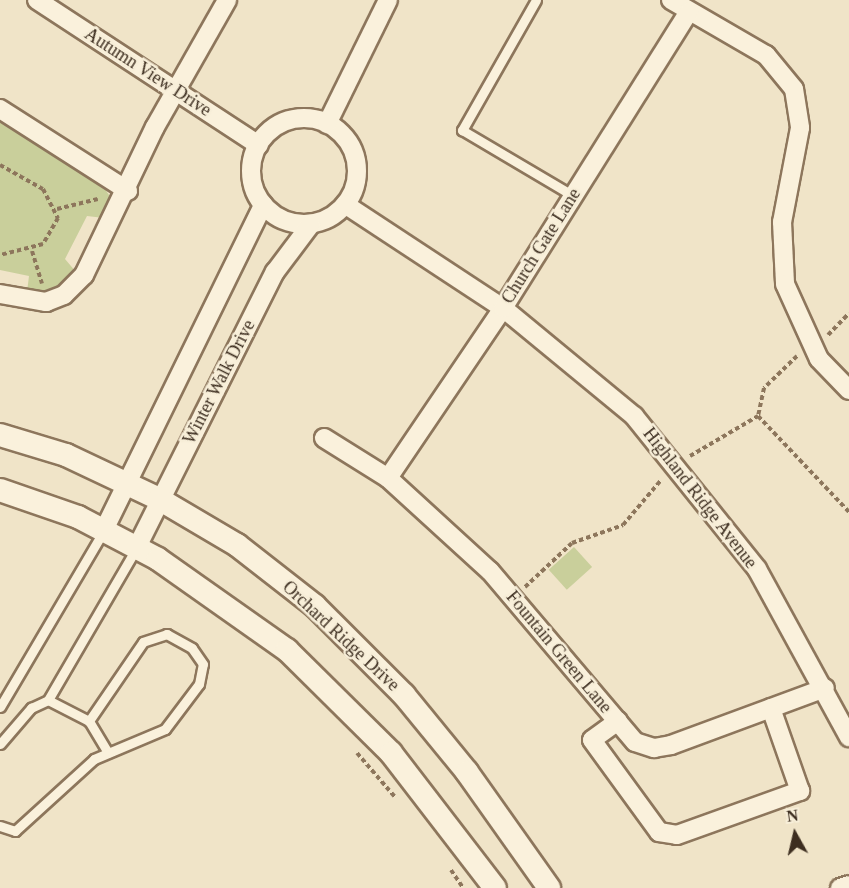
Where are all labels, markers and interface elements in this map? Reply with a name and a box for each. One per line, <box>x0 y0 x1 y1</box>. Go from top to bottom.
street label: Autumn View Drive <box>81 23 215 121</box>
street label: Church Gate Lane <box>497 184 585 308</box>
street label: Winter Walk Drive <box>178 316 260 448</box>
street label: Highland Ridge Avenue <box>638 423 762 573</box>
street label: Orchard Ridge Drive <box>278 576 404 696</box>
street label: Fountain Green Lane <box>502 586 616 718</box>
north arrow <box>765 804 825 864</box>
text: N <box>786 806 799 825</box>

